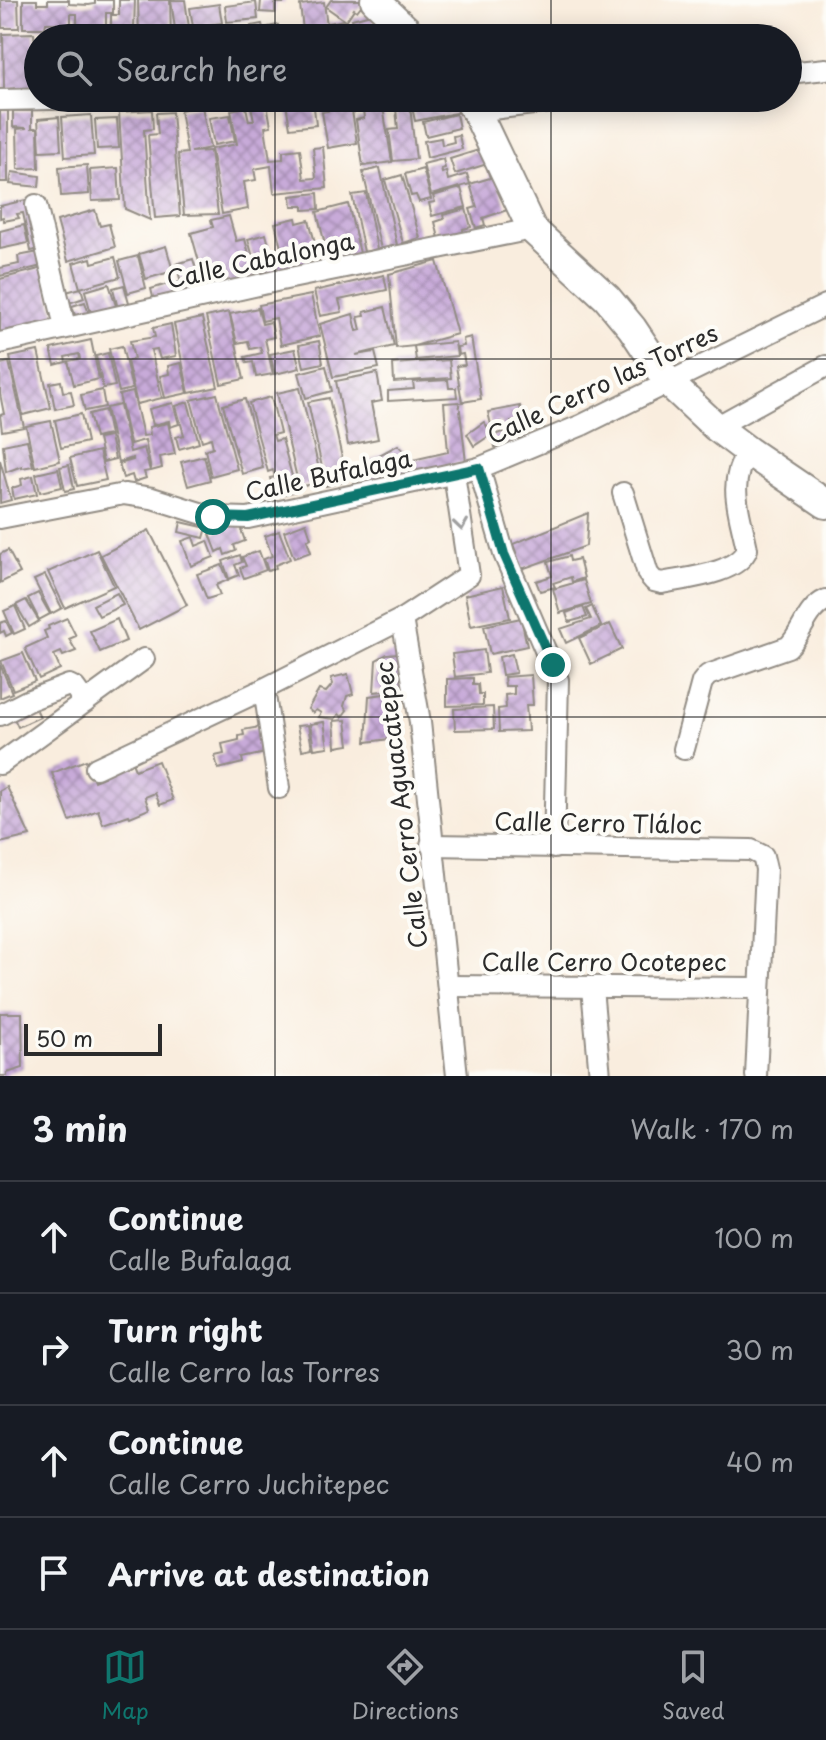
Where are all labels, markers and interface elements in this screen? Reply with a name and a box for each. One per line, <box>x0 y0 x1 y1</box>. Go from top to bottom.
search box <box>24 24 802 112</box>
icon: search <box>52 46 96 90</box>
text: Search here <box>116 46 288 91</box>
street label: Calle Cabalonga <box>163 222 357 296</box>
street label: Calle Cerro las Torres <box>481 314 723 452</box>
street label: Calle Bufalaga <box>242 439 415 509</box>
route start <box>195 499 231 535</box>
one-way arrow <box>452 518 469 532</box>
route end <box>535 647 571 683</box>
street label: Calle Cerro Aguacatepec <box>365 659 435 951</box>
street label: Calle Cerro Tláloc <box>494 802 702 842</box>
street label: Calle Cerro Ocotepec <box>481 943 727 979</box>
scale bar <box>24 1020 162 1056</box>
text: 50 m <box>36 1021 93 1054</box>
text: 3 min <box>32 1102 128 1154</box>
text: Walk · 170 m <box>630 1109 794 1148</box>
text: Continue <box>108 1195 243 1240</box>
icon: ahead <box>32 1215 76 1259</box>
text: 100 m <box>714 1218 794 1257</box>
text: Calle Bufalaga <box>108 1240 291 1279</box>
text: Turn right <box>108 1307 263 1352</box>
icon: right <box>32 1327 76 1371</box>
text: 30 m <box>726 1330 794 1369</box>
text: Calle Cerro las Torres <box>108 1352 380 1391</box>
text: Continue <box>108 1419 243 1464</box>
icon: ahead <box>32 1439 76 1483</box>
text: 40 m <box>726 1442 794 1481</box>
text: Calle Cerro Juchitepec <box>108 1464 389 1503</box>
icon: arrive <box>32 1551 76 1595</box>
text: Arrive at destination <box>108 1551 430 1596</box>
tab: Map <box>102 1645 149 1726</box>
tab: Directions <box>352 1645 459 1726</box>
tab: Saved <box>662 1645 724 1726</box>

